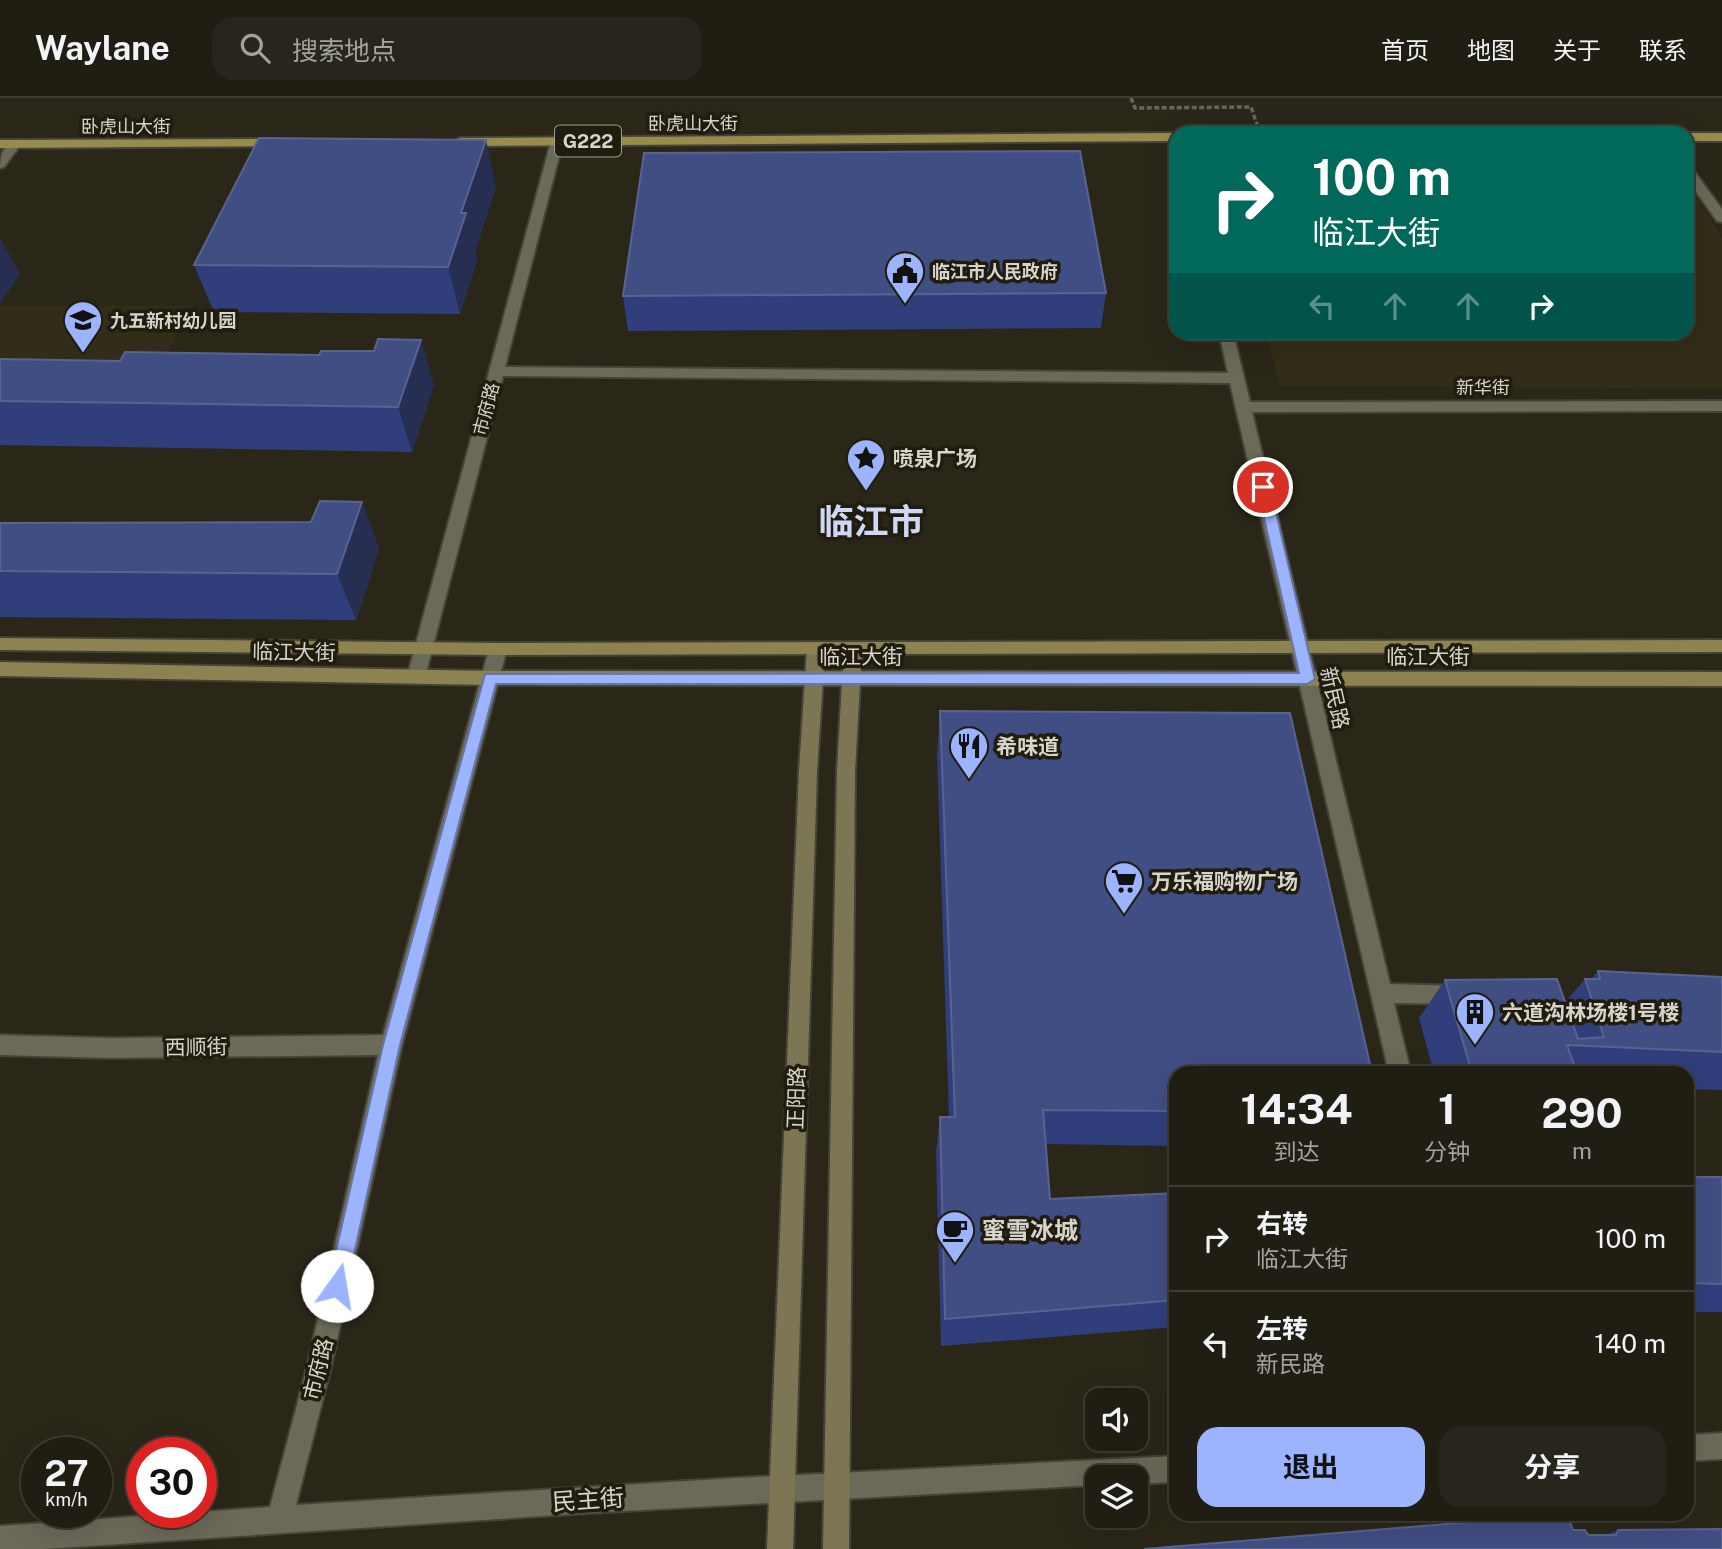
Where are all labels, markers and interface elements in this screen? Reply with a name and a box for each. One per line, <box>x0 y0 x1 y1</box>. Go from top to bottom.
search box <box>212 17 702 80</box>
text: Waylane <box>35 29 170 67</box>
icon: search <box>236 29 274 67</box>
text: 搜索地点 <box>292 35 396 66</box>
text: 首页 <box>1381 36 1429 64</box>
text: 地图 <box>1467 36 1515 64</box>
text: 关于 <box>1553 36 1601 64</box>
text: 联系 <box>1639 36 1687 64</box>
street label: 卧虎山大街 <box>648 113 738 134</box>
street label: 卧虎山大街 <box>81 116 171 137</box>
road number: G222 <box>555 126 621 156</box>
text: 100 m <box>1312 148 1451 206</box>
icon: right <box>1197 154 1288 245</box>
text: 临江大街 <box>1312 214 1440 251</box>
public building icon: 临江市人民政府 <box>884 250 926 305</box>
place label: 临江市人民政府 <box>932 261 1058 282</box>
icon: left <box>1303 287 1341 325</box>
icon: ahead <box>1376 287 1414 325</box>
icon: ahead <box>1449 287 1487 325</box>
icon: right <box>1522 287 1560 325</box>
school or university icon: 九五新村幼儿园 <box>62 299 104 354</box>
place label: 九五新村幼儿园 <box>110 310 236 331</box>
street label: 新华街 <box>1456 377 1510 398</box>
street label: 市府路 <box>469 380 503 438</box>
place icon: 喷泉广场 <box>845 437 887 492</box>
place label: 喷泉广场 <box>893 446 977 471</box>
pin <box>1233 457 1293 517</box>
icon: arrive <box>1244 468 1282 506</box>
district label: 临江市 <box>818 501 924 542</box>
street label: 临江大街 <box>252 639 336 665</box>
street label: 临江大街 <box>819 644 903 669</box>
street label: 临江大街 <box>1386 644 1470 669</box>
street label: 新民路 <box>1316 664 1354 732</box>
restaurant icon: 希味道 <box>948 725 990 780</box>
place label: 希味道 <box>996 734 1059 759</box>
supermarket icon: 万乐福购物广场 <box>1103 860 1145 915</box>
place label: 万乐福购物广场 <box>1151 869 1298 894</box>
building icon: 六道沟林场楼1号楼 <box>1454 991 1496 1046</box>
place label: 六道沟林场楼1号楼 <box>1502 1000 1679 1025</box>
street label: 西顺街 <box>164 1034 228 1060</box>
street label: 正阳路 <box>782 1066 810 1130</box>
text: 14:34 <box>1240 1084 1353 1133</box>
text: 1 <box>1438 1084 1456 1133</box>
text: 290 <box>1541 1088 1623 1137</box>
text: m <box>1572 1137 1592 1164</box>
text: 到达 <box>1273 1138 1319 1165</box>
text: 分钟 <box>1424 1138 1470 1165</box>
text: 右转 <box>1256 1208 1308 1239</box>
cafe icon: 蜜雪冰城 <box>934 1209 976 1264</box>
place label: 蜜雪冰城 <box>982 1216 1078 1244</box>
icon: right <box>1197 1220 1235 1258</box>
text: 100 m <box>1595 1223 1666 1254</box>
text: 临江大街 <box>1256 1245 1348 1272</box>
position arrow <box>300 1249 374 1323</box>
text: 左转 <box>1256 1313 1308 1344</box>
icon: left <box>1197 1325 1235 1363</box>
text: 140 m <box>1594 1328 1666 1359</box>
street label: 市府路 <box>298 1335 338 1403</box>
text: 新民路 <box>1256 1350 1325 1377</box>
map controls <box>1085 1388 1148 1528</box>
button: sound <box>1085 1388 1148 1451</box>
button: 退出 <box>1197 1427 1425 1507</box>
button: 分享 <box>1439 1427 1666 1507</box>
speed limit sign: 30 <box>126 1437 217 1528</box>
text: 27 <box>44 1453 89 1494</box>
button: layers <box>1085 1465 1148 1528</box>
street label: 民主街 <box>551 1483 625 1515</box>
text: km/h <box>45 1489 88 1510</box>

